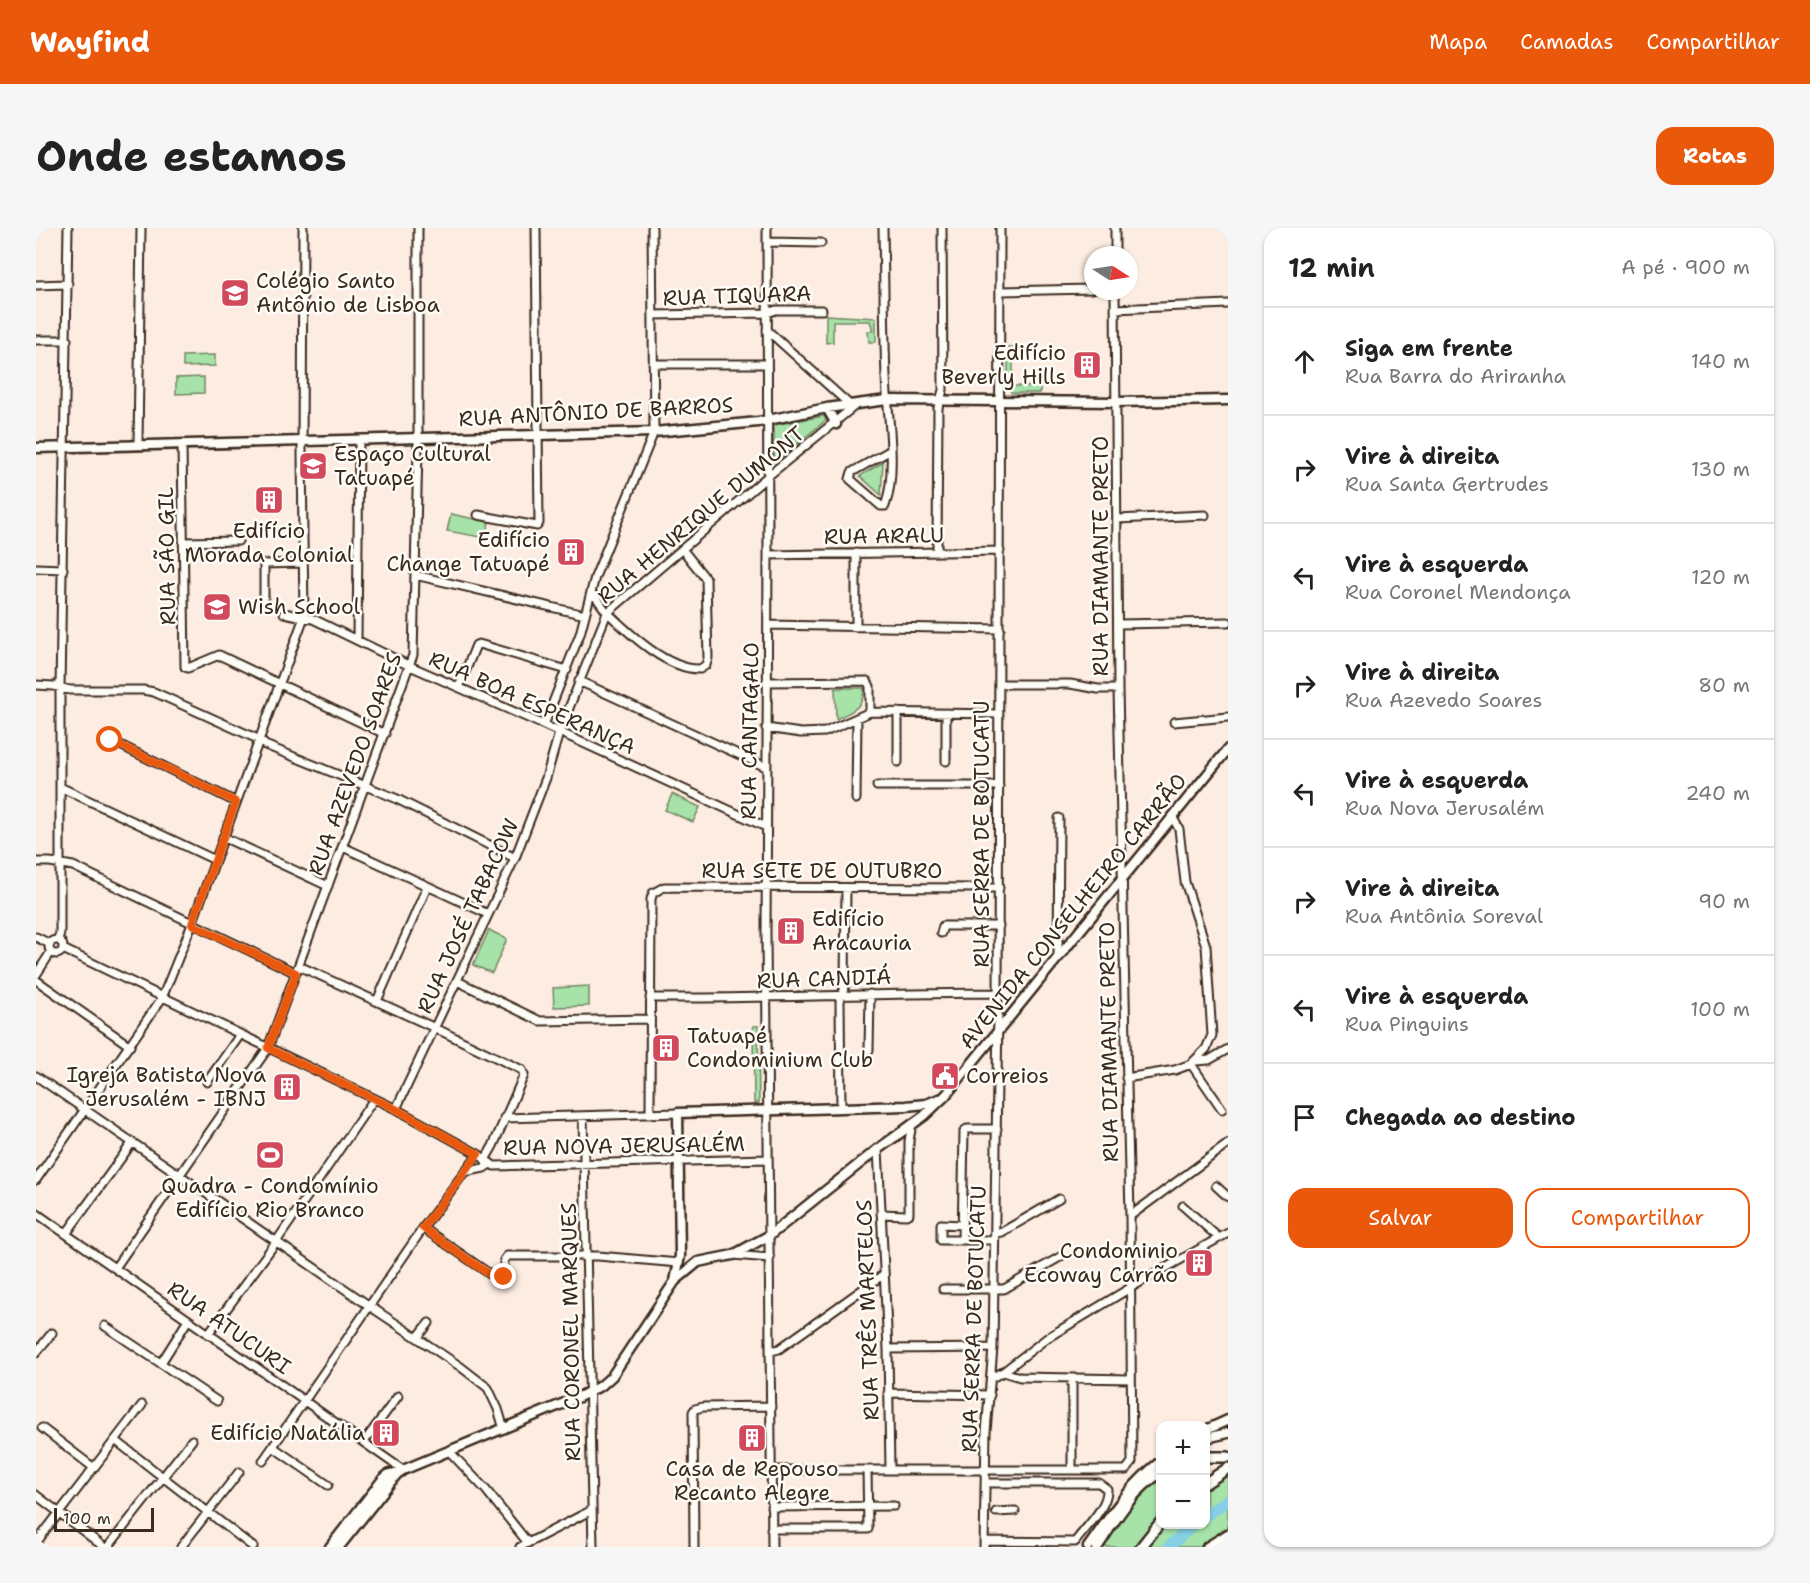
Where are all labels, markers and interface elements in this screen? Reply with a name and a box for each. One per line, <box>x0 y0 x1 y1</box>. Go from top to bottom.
text: Wayfind <box>30 23 150 61</box>
text: Mapa <box>1429 28 1487 56</box>
text: Camadas <box>1520 28 1614 56</box>
text: Compartilhar <box>1647 28 1780 56</box>
button: Rotas <box>1656 127 1774 185</box>
text: Onde estamos <box>36 128 347 184</box>
north arrow <box>1084 246 1138 300</box>
text: 12 min <box>1288 250 1375 285</box>
text: A pé · 900 m <box>1621 254 1750 280</box>
place label: Colégio Santo Antônio de Lisboa <box>256 267 440 319</box>
school or university icon: Colégio Santo Antônio de Lisboa <box>219 277 251 309</box>
street label: RUA TIQUARA <box>662 279 812 313</box>
text: Siga em frente <box>1345 334 1513 363</box>
place label: Edifício Beverly Hills <box>941 339 1066 391</box>
icon: ahead <box>1288 345 1321 378</box>
text: 140 m <box>1691 348 1750 374</box>
building icon: Edifício Beverly Hills <box>1071 349 1103 381</box>
text: Rua Barra do Ariranha <box>1345 363 1566 389</box>
street label: RUA ANTÔNIO DE BARROS <box>458 390 734 433</box>
street label: RUA HENRIQUE DUMONT <box>591 420 811 610</box>
street label: RUA DIAMANTE PRETO <box>1087 436 1115 676</box>
place label: Espaço Cultural Tatuapé <box>334 440 492 492</box>
text: Vire à direita <box>1345 442 1499 471</box>
school or university icon: Espaço Cultural Tatuapé <box>297 450 329 482</box>
icon: right <box>1288 453 1321 486</box>
text: 130 m <box>1691 456 1750 482</box>
text: Rua Santa Gertrudes <box>1345 471 1549 497</box>
building icon: Edifício Morada Colonial <box>253 484 285 516</box>
street label: RUA SÃO GIL <box>151 486 182 625</box>
place label: Edifício Morada Colonial <box>185 517 354 569</box>
street label: RUA ARALU <box>824 521 944 551</box>
place label: Edifício Change Tatuapé <box>386 526 550 578</box>
building icon: Edifício Change Tatuapé <box>555 536 587 568</box>
text: Vire à esquerda <box>1345 550 1528 579</box>
icon: left <box>1288 561 1321 594</box>
text: 120 m <box>1691 564 1750 590</box>
text: Rua Coronel Mendonça <box>1345 579 1571 605</box>
school or university icon: Wish School <box>201 591 233 623</box>
place label: Wish School <box>238 593 361 621</box>
street label: RUA CANTAGALO <box>734 642 766 820</box>
street label: RUA BOA ESPERANÇA <box>424 645 640 761</box>
street label: RUA AZEVEDO SOARES <box>302 649 408 879</box>
text: Vire à direita <box>1345 658 1499 687</box>
icon: right <box>1288 669 1321 702</box>
text: 80 m <box>1698 672 1750 698</box>
text: Rua Azevedo Soares <box>1345 687 1542 713</box>
street label: RUA SERRA DE BOTUCATU <box>968 700 996 968</box>
route start <box>96 726 122 752</box>
text: Vire à esquerda <box>1345 766 1528 795</box>
street label: AVENIDA CONSELHEIRO CARRÃO <box>952 767 1193 1055</box>
icon: left <box>1288 777 1321 810</box>
text: 240 m <box>1685 780 1750 806</box>
text: Rua Nova Jerusalém <box>1345 795 1545 821</box>
street label: RUA JOSÉ TABACOW <box>410 814 525 1018</box>
street label: RUA SETE DE OUTUBRO <box>702 857 942 885</box>
text: Vire à direita <box>1345 874 1499 903</box>
icon: right <box>1288 885 1321 918</box>
text: 90 m <box>1698 888 1750 914</box>
text: Rua Antônia Soreval <box>1345 903 1543 929</box>
place label: Edifício Aracauria <box>812 905 911 957</box>
building icon: Edifício Aracauria <box>775 915 807 947</box>
street label: RUA DIAMANTE PRETO <box>1093 922 1125 1162</box>
street label: RUA CANDIÁ <box>756 962 892 995</box>
text: Vire à esquerda <box>1345 982 1528 1011</box>
icon: left <box>1288 993 1321 1026</box>
text: 100 m <box>1690 996 1750 1022</box>
text: Rua Pinguins <box>1345 1011 1469 1037</box>
place label: Tatuapé Condominium Club <box>687 1022 873 1074</box>
building icon: Tatuapé Condominium Club <box>650 1032 682 1064</box>
public building icon: Correios <box>929 1060 961 1092</box>
place label: Igreja Batista Nova Jerusalém - IBNJ <box>67 1061 266 1113</box>
place label: Correios <box>966 1062 1049 1090</box>
building icon: Igreja Batista Nova Jerusalém - IBNJ <box>271 1071 303 1103</box>
icon: arrive <box>1288 1101 1321 1134</box>
text: Chegada ao destino <box>1345 1103 1576 1132</box>
street label: RUA NOVA JERUSALÉM <box>503 1129 745 1162</box>
sports icon: Quadra - Condomínio Edifício Rio Branco <box>254 1139 286 1171</box>
place label: Quadra - Condomínio Edifício Rio Branco <box>161 1172 379 1224</box>
street label: RUA SERRA DE BOTUCATU <box>955 1185 993 1453</box>
button: Salvar <box>1288 1188 1513 1248</box>
button: Compartilhar <box>1525 1188 1750 1248</box>
street label: RUA TRÊS MARTELOS <box>849 1199 886 1421</box>
street label: RUA CORONEL MARQUES <box>555 1202 587 1462</box>
place label: Condominio Ecoway Carrão <box>1024 1237 1178 1289</box>
building icon: Condominio Ecoway Carrão <box>1183 1247 1215 1279</box>
route end <box>490 1263 516 1289</box>
street label: RUA ATUCURI <box>162 1275 296 1381</box>
building icon: Edifício Natália <box>370 1417 402 1449</box>
place label: Edifício Natália <box>210 1419 365 1447</box>
map controls <box>1156 1421 1210 1529</box>
button: + <box>1156 1421 1210 1475</box>
building icon: Casa de Repouso Recanto Alegre <box>736 1422 768 1454</box>
place label: Casa de Repouso Recanto Alegre <box>665 1455 839 1507</box>
button: − <box>1156 1475 1210 1529</box>
scale bar <box>54 1505 154 1532</box>
text: 100 m <box>63 1508 111 1529</box>

